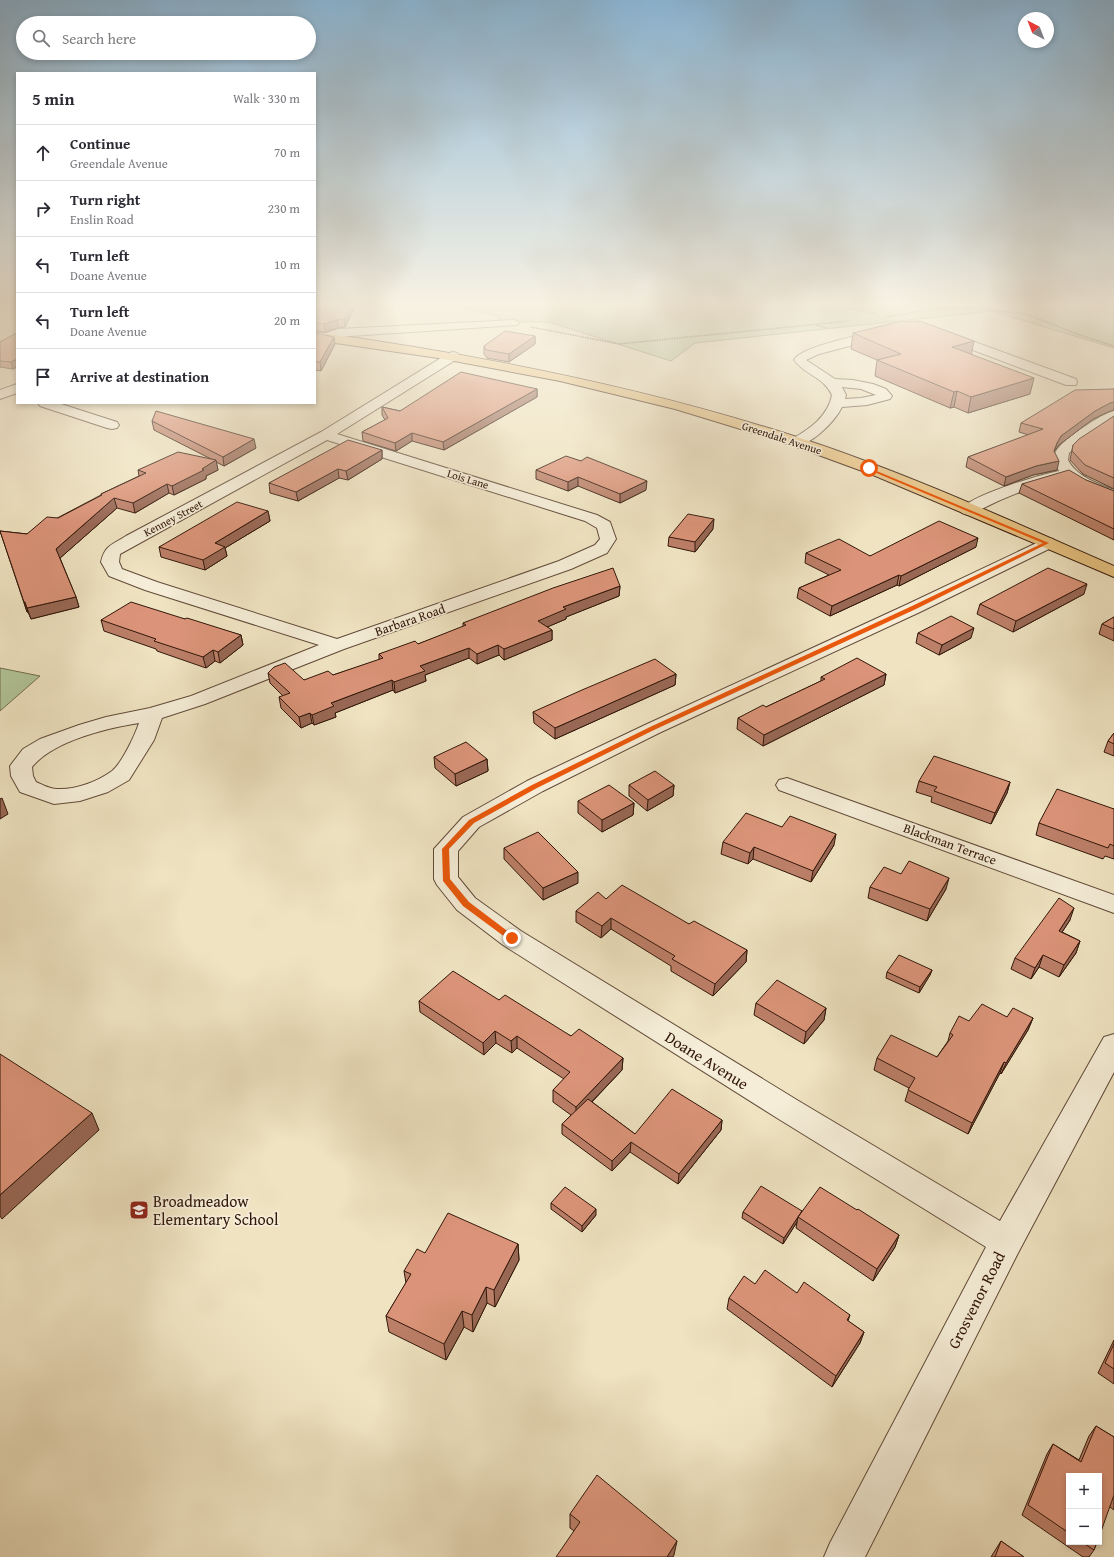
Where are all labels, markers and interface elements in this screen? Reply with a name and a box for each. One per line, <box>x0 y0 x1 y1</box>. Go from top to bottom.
north arrow <box>1018 12 1054 48</box>
search box <box>16 16 316 60</box>
icon: search <box>30 27 52 49</box>
text: Search here <box>62 28 136 49</box>
text: 5 min <box>32 86 74 111</box>
text: Walk · 330 m <box>233 89 300 108</box>
text: Continue <box>70 133 131 154</box>
icon: ahead <box>32 142 54 164</box>
text: 70 m <box>274 143 300 162</box>
text: Greendale Avenue <box>70 154 168 173</box>
text: Turn right <box>70 189 141 210</box>
icon: right <box>32 198 54 220</box>
text: 230 m <box>268 199 300 218</box>
text: Enslin Road <box>70 210 134 229</box>
text: Turn left <box>70 245 129 266</box>
icon: left <box>32 254 54 276</box>
text: 10 m <box>274 255 300 274</box>
text: Doane Avenue <box>70 266 147 285</box>
text: Turn left <box>70 301 129 322</box>
icon: left <box>32 310 54 332</box>
text: 20 m <box>274 311 300 330</box>
text: Doane Avenue <box>70 322 147 341</box>
icon: arrive <box>32 366 54 388</box>
text: Arrive at destination <box>70 366 209 387</box>
street label: Greendale Avenue <box>740 418 824 458</box>
route start <box>860 459 878 477</box>
street label: Lois Lane <box>445 465 491 493</box>
street label: Kenney Street <box>141 496 206 540</box>
street label: Barbara Road <box>372 599 448 641</box>
street label: Blackman Terrace <box>901 818 999 870</box>
route end <box>503 929 521 947</box>
street label: Doane Avenue <box>661 1025 753 1095</box>
place label: Broadmeadow Elementary School <box>153 1189 279 1231</box>
school or university icon: Broadmeadow Elementary School <box>128 1199 150 1221</box>
street label: Grosvenor Road <box>941 1247 1011 1353</box>
map controls <box>1066 1473 1102 1545</box>
button: + <box>1066 1473 1102 1509</box>
button: − <box>1066 1509 1102 1545</box>

